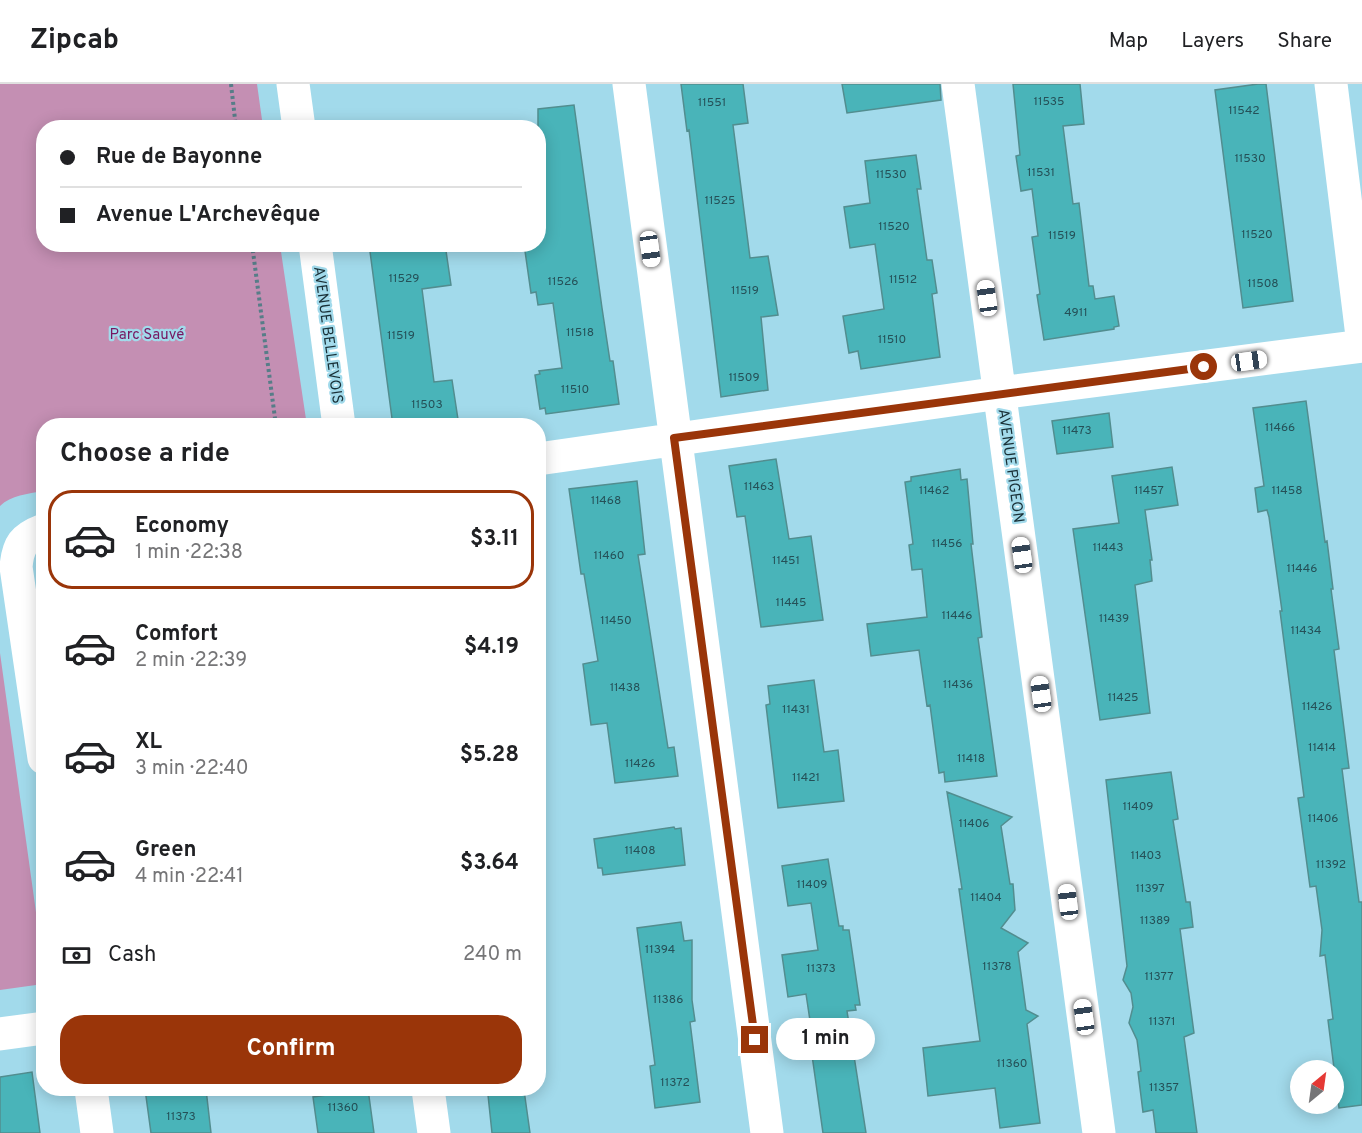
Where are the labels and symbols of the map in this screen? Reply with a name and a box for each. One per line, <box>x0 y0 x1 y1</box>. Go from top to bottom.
house number: 11535 <box>1033 94 1065 110</box>
house number: 11551 <box>698 95 726 111</box>
house number: 11542 <box>1228 103 1260 119</box>
house number: 11530 <box>1234 151 1266 167</box>
house number: 11531 <box>1027 165 1055 181</box>
house number: 11530 <box>875 167 907 183</box>
house number: 11525 <box>704 193 736 209</box>
house number: 11520 <box>878 219 910 235</box>
house number: 11520 <box>1241 227 1273 243</box>
house number: 11519 <box>1048 228 1076 244</box>
car <box>639 230 661 268</box>
street label: AVENUE BELLEVOIS <box>308 265 346 405</box>
house number: 11529 <box>389 271 419 287</box>
house number: 11512 <box>889 272 917 288</box>
house number: 11526 <box>548 274 578 290</box>
house number: 11508 <box>1247 276 1279 292</box>
car <box>976 279 998 317</box>
house number: 11519 <box>731 283 759 299</box>
house number: 4911 <box>1064 305 1088 321</box>
house number: 11518 <box>566 325 594 341</box>
park label: Parc Sauvé <box>110 326 184 345</box>
house number: 11519 <box>387 328 415 344</box>
house number: 11510 <box>878 332 906 348</box>
car <box>1230 350 1268 372</box>
route start <box>1190 353 1217 380</box>
house number: 11509 <box>728 370 760 386</box>
house number: 11510 <box>561 382 589 398</box>
house number: 11503 <box>411 397 443 413</box>
street label: AVENUE PIGEON <box>993 408 1027 524</box>
house number: 11466 <box>1265 420 1295 436</box>
house number: 11473 <box>1062 423 1092 439</box>
house number: 11463 <box>744 479 774 495</box>
house number: 11462 <box>919 483 949 499</box>
house number: 11457 <box>1134 483 1164 499</box>
house number: 11458 <box>1272 483 1302 499</box>
house number: 11468 <box>591 493 621 509</box>
house number: 11456 <box>932 536 962 552</box>
car <box>1011 536 1033 574</box>
house number: 11443 <box>1093 540 1123 556</box>
house number: 11460 <box>593 548 625 564</box>
house number: 11451 <box>772 553 800 569</box>
house number: 11446 <box>1287 561 1317 577</box>
house number: 11445 <box>775 595 807 611</box>
house number: 11446 <box>942 608 972 624</box>
house number: 11439 <box>1099 611 1129 627</box>
house number: 11450 <box>600 613 632 629</box>
house number: 11434 <box>1291 623 1321 639</box>
car <box>1030 675 1052 713</box>
house number: 11436 <box>943 677 973 693</box>
house number: 11438 <box>610 680 640 696</box>
house number: 11425 <box>1108 690 1138 706</box>
house number: 11426 <box>1302 699 1332 715</box>
house number: 11431 <box>782 702 810 718</box>
house number: 11414 <box>1308 740 1336 756</box>
house number: 11418 <box>957 751 985 767</box>
house number: 11426 <box>625 756 655 772</box>
house number: 11421 <box>792 770 820 786</box>
house number: 11409 <box>1122 799 1154 815</box>
house number: 11406 <box>1307 811 1339 827</box>
house number: 11406 <box>958 816 990 832</box>
house number: 11408 <box>624 843 656 859</box>
house number: 11403 <box>1130 848 1162 864</box>
house number: 11392 <box>1316 857 1346 873</box>
house number: 11409 <box>796 877 828 893</box>
house number: 11397 <box>1135 881 1165 897</box>
car <box>1057 883 1079 921</box>
house number: 11404 <box>970 890 1002 906</box>
house number: 11389 <box>1140 913 1170 929</box>
house number: 11394 <box>645 942 675 958</box>
house number: 11378 <box>982 959 1012 975</box>
house number: 11373 <box>806 961 836 977</box>
house number: 11377 <box>1144 969 1174 985</box>
house number: 11386 <box>653 992 683 1008</box>
car <box>1073 998 1095 1036</box>
house number: 11371 <box>1148 1014 1176 1030</box>
callout: 1 min <box>776 1019 875 1061</box>
route end <box>741 1026 768 1053</box>
house number: 11360 <box>996 1056 1028 1072</box>
north arrow <box>1290 1060 1344 1114</box>
house number: 11372 <box>660 1075 690 1091</box>
house number: 11357 <box>1149 1080 1179 1096</box>
house number: 11360 <box>327 1100 359 1116</box>
house number: 11373 <box>166 1109 196 1125</box>

